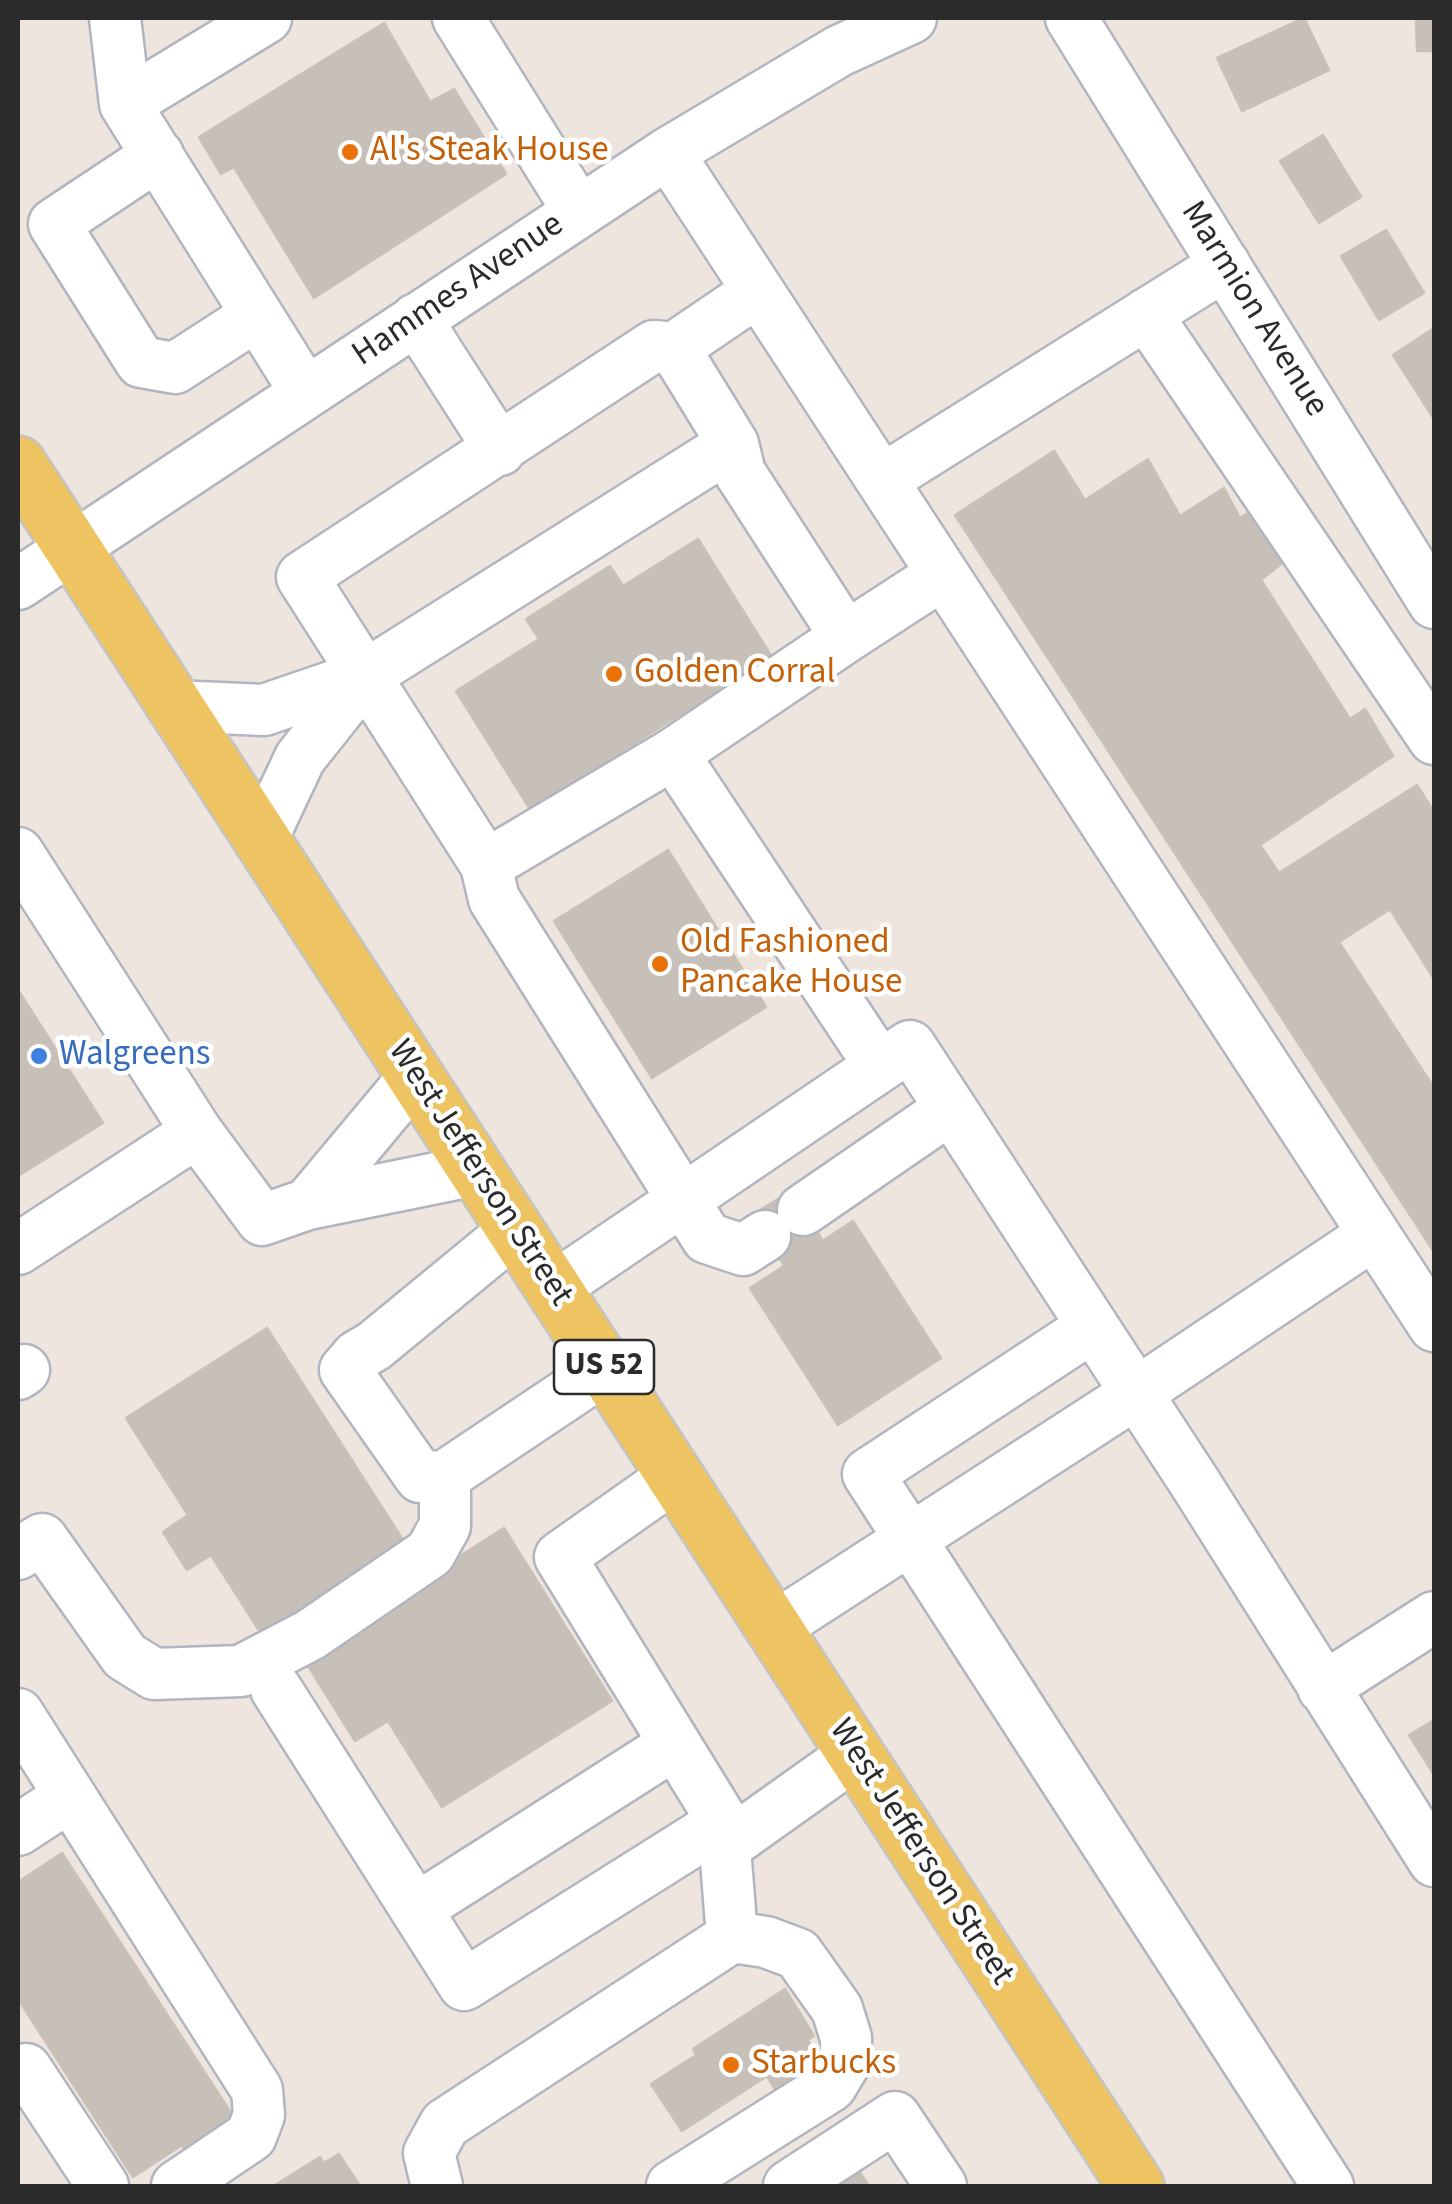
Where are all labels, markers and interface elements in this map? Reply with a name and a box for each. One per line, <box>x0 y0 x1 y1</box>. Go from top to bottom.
place label: Al's Steak House <box>370 131 609 173</box>
marker: Al's Steak House <box>339 141 361 163</box>
street label: Marmion Avenue <box>1170 195 1336 425</box>
street label: Hammes Avenue <box>346 205 572 377</box>
place label: Golden Corral <box>634 653 835 695</box>
marker: Golden Corral <box>603 663 625 685</box>
place label: Old Fashioned Pancake House <box>680 923 902 1005</box>
marker: Old Fashioned Pancake House <box>649 953 671 975</box>
street label: West Jefferson Street <box>377 1033 581 1315</box>
place label: Walgreens <box>59 1035 210 1077</box>
marker: Walgreens <box>28 1045 50 1067</box>
road number: US 52 <box>554 1340 654 1394</box>
street label: West Jefferson Street <box>818 1712 1022 1994</box>
place label: Starbucks <box>751 2044 896 2086</box>
marker: Starbucks <box>720 2054 742 2076</box>

